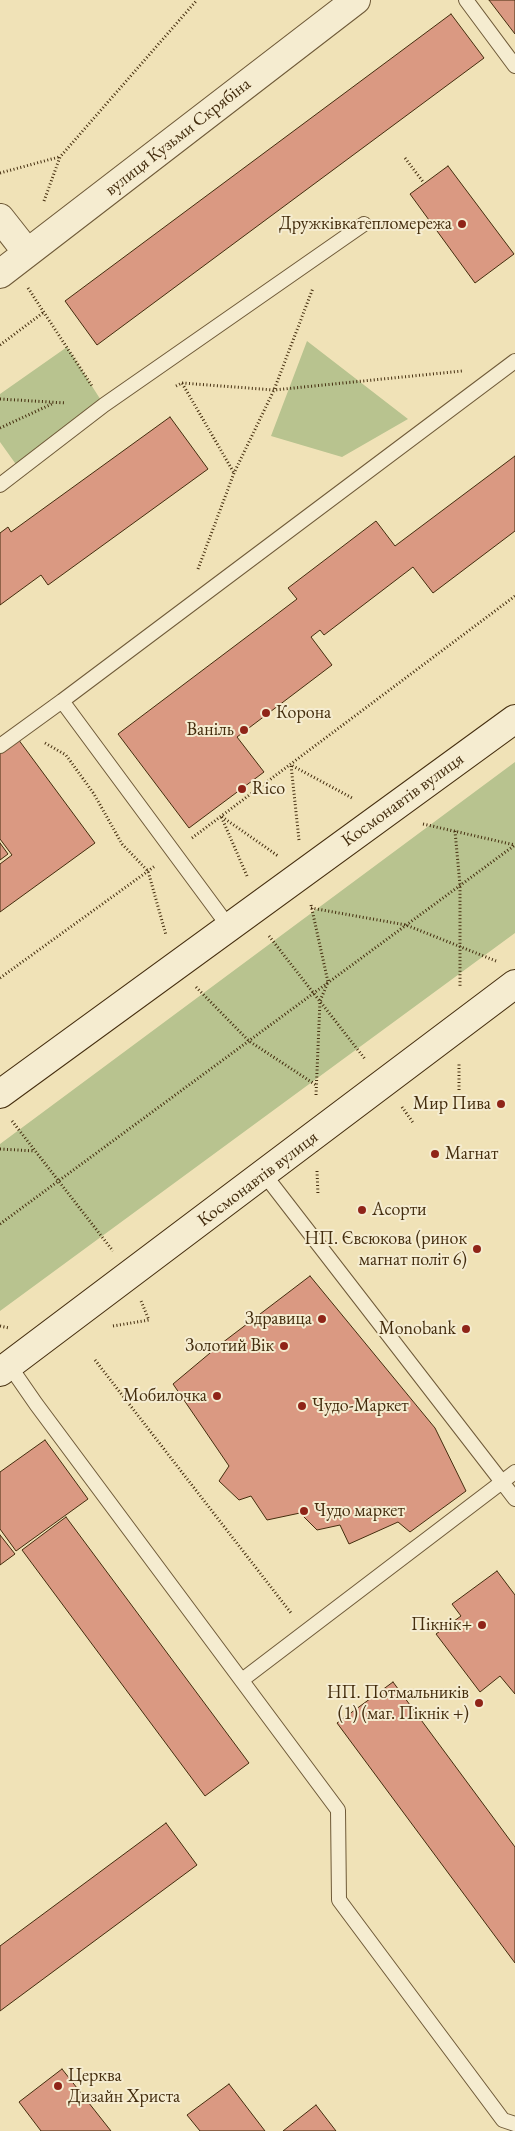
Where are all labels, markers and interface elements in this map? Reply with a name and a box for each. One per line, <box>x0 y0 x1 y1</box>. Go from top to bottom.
street label: вулиця Кузьми Скрябіна <box>101 73 255 201</box>
place label: Дружківкатепломережа <box>279 213 452 235</box>
marker: Дружківкатепломережа <box>456 218 468 230</box>
place label: Корона <box>276 702 331 724</box>
marker: Корона <box>260 707 272 719</box>
place label: Ваніль <box>187 719 234 741</box>
marker: Ваніль <box>238 724 250 736</box>
street label: Космонавтів вулиця <box>338 749 468 851</box>
place label: Rico <box>252 778 285 800</box>
marker: Rico <box>236 783 248 795</box>
place label: Мир Пива <box>413 1093 491 1115</box>
marker: Мир Пива <box>495 1098 507 1110</box>
street label: Космонавтів вулиця <box>193 1127 323 1231</box>
place label: Магнат <box>445 1143 498 1165</box>
marker: Магнат <box>429 1148 441 1160</box>
place label: Асорти <box>372 1199 427 1221</box>
marker: Асорти <box>356 1204 368 1216</box>
place label: НП. Євсюкова (ринок магнат політ 6) <box>305 1228 467 1270</box>
marker: НП. Євсюкова (ринок магнат політ 6) <box>471 1243 483 1255</box>
place label: Здравица <box>245 1308 312 1330</box>
marker: Здравица <box>316 1313 328 1325</box>
place label: Monobank <box>379 1318 456 1340</box>
marker: Monobank <box>460 1323 472 1335</box>
place label: Золотий Вік <box>185 1335 274 1357</box>
marker: Золотий Вік <box>278 1340 290 1352</box>
place label: Мобилочка <box>123 1385 207 1407</box>
marker: Мобилочка <box>211 1390 223 1402</box>
place label: Чудо-Маркет <box>312 1395 409 1417</box>
marker: Чудо-Маркет <box>296 1400 308 1412</box>
place label: Чудо маркет <box>314 1500 405 1522</box>
marker: Чудо маркет <box>298 1505 310 1517</box>
place label: Пікнік+ <box>411 1614 472 1636</box>
marker: Пікнік+ <box>476 1619 488 1631</box>
place label: НП. Потмальників (1) (маг. Пікнік +) <box>327 1682 469 1725</box>
marker: НП. Потмальників (1) (маг. Пікнік +) <box>473 1697 485 1709</box>
place label: Церква Дизайн Христа <box>68 2065 180 2108</box>
marker: Церква Дизайн Христа <box>52 2080 64 2092</box>

